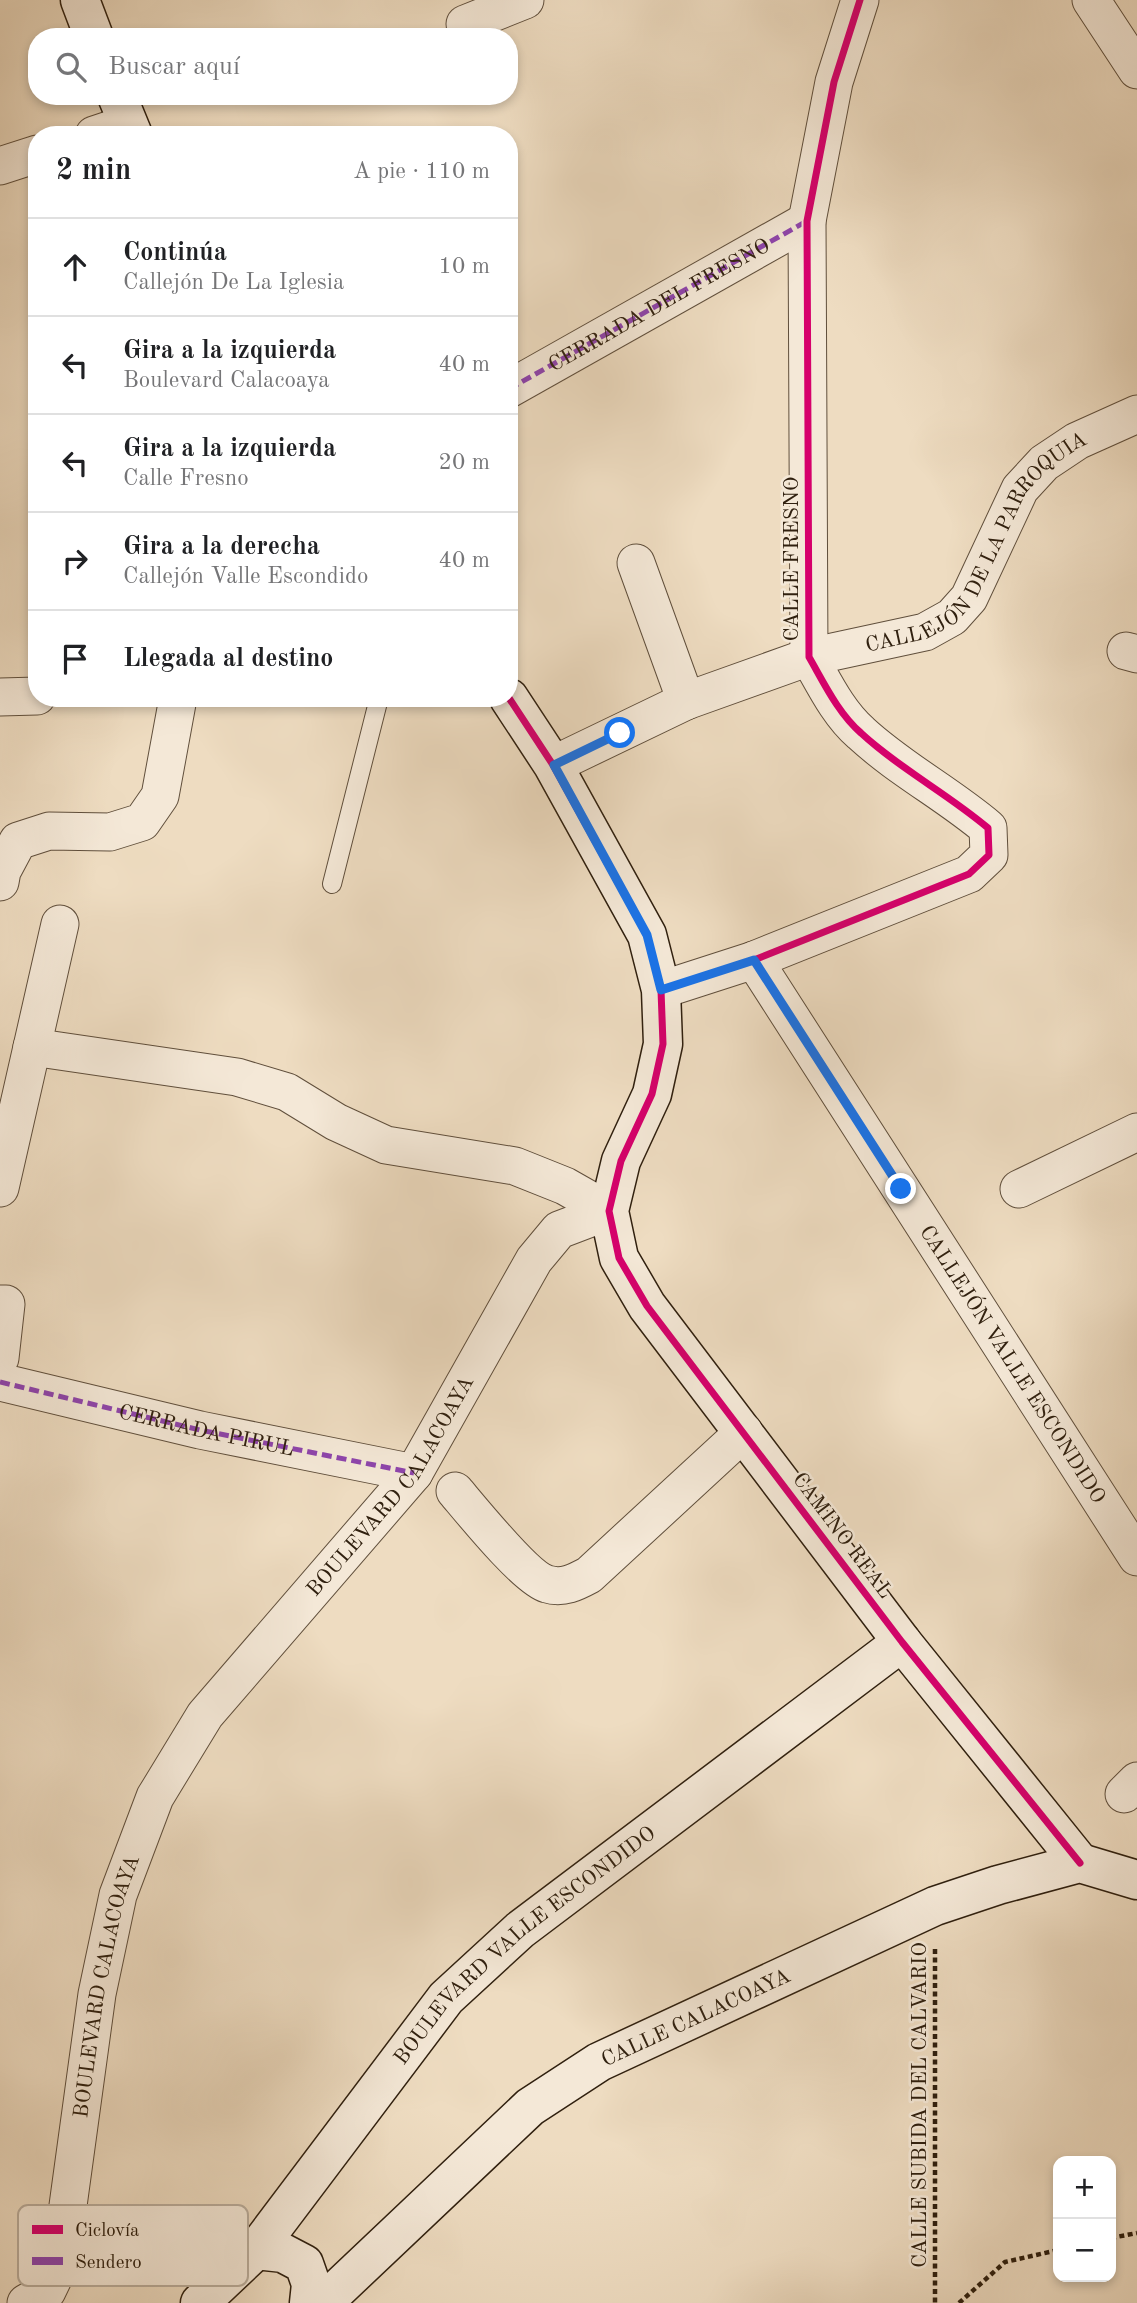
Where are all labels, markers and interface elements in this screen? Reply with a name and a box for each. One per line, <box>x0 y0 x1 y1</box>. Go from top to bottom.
search box <box>28 28 518 105</box>
icon: search <box>52 48 90 86</box>
text: Buscar aquí <box>108 54 240 80</box>
text: 2 min <box>56 156 131 186</box>
text: A pie · 110 m <box>353 160 490 183</box>
street label: CERRADA DEL FRESNO <box>545 235 774 376</box>
text: Continúa <box>123 240 227 266</box>
icon: ahead <box>56 248 94 286</box>
text: 10 m <box>439 255 490 278</box>
text: Callejón De La Iglesia <box>123 271 344 294</box>
text: Gira a la izquierda <box>123 338 336 364</box>
icon: left <box>56 346 94 384</box>
text: 40 m <box>439 353 490 376</box>
text: Boulevard Calacoaya <box>123 369 330 392</box>
street label: CALLEJÓN DE LA PARROQUIA <box>864 429 1090 657</box>
text: Gira a la izquierda <box>123 436 336 462</box>
icon: left <box>56 444 94 482</box>
text: 20 m <box>439 451 490 474</box>
text: Calle Fresno <box>123 467 249 490</box>
street label: CALLE FRESNO <box>782 476 803 642</box>
text: Gira a la derecha <box>123 534 320 560</box>
icon: right <box>56 542 94 580</box>
text: 40 m <box>439 549 490 572</box>
text: Callejón Valle Escondido <box>123 565 368 588</box>
icon: arrive <box>56 640 94 678</box>
text: Llegada al destino <box>123 646 333 672</box>
route start <box>604 717 635 748</box>
route end <box>885 1173 916 1204</box>
street label: CALLEJÓN VALLE ESCONDIDO <box>915 1222 1109 1508</box>
street label: BOULEVARD CALACOAYA <box>304 1373 478 1601</box>
street label: CERRADA PIRUL <box>116 1402 296 1461</box>
street label: CAMINO REAL <box>788 1469 896 1603</box>
street label: BOULEVARD VALLE ESCONDIDO <box>391 1823 660 2069</box>
street label: BOULEVARD CALACOAYA <box>71 1852 144 2119</box>
street label: CALLE SUBIDA DEL CALVARIO <box>910 1942 931 2268</box>
street label: CALLE CALACOAYA <box>599 1966 794 2071</box>
map controls <box>1053 2156 1116 2282</box>
button: + <box>1053 2156 1116 2219</box>
legend <box>18 2205 248 2286</box>
button: − <box>1053 2219 1116 2282</box>
text: Ciclovía <box>75 2222 140 2241</box>
text: Sendero <box>75 2254 142 2273</box>

